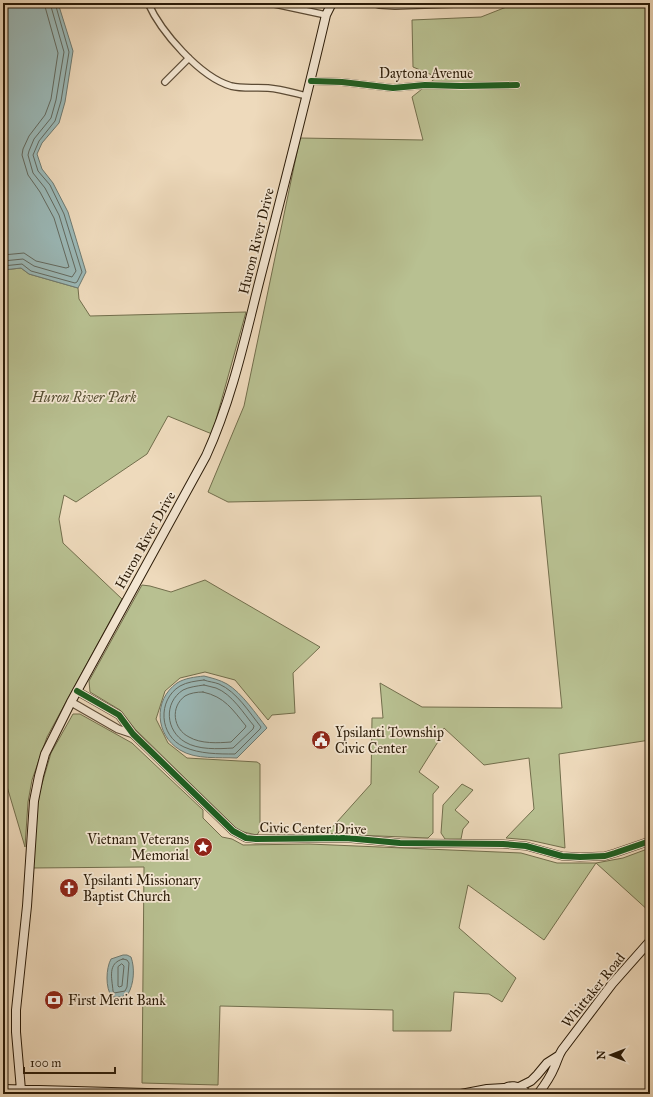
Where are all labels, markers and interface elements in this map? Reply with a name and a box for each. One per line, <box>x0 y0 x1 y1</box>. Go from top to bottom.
street label: Daytona Avenue <box>379 65 473 82</box>
street label: Huron River Drive <box>235 186 278 296</box>
park label: Huron River Park <box>31 389 137 406</box>
street label: Huron River Drive <box>112 488 179 592</box>
place label: Ypsilanti Township Civic Center <box>335 724 444 757</box>
public building icon: Ypsilanti Township Civic Center <box>310 729 332 751</box>
street label: Civic Center Drive <box>259 819 367 838</box>
place label: Vietnam Veterans Memorial <box>86 831 189 864</box>
place icon: Vietnam Veterans Memorial <box>192 836 214 858</box>
place label: Ypsilanti Missionary Baptist Church <box>83 872 201 905</box>
church icon: Ypsilanti Missionary Baptist Church <box>58 877 80 899</box>
street label: Whittaker Road <box>558 950 629 1031</box>
bank icon: First Merit Bank <box>43 989 65 1011</box>
place label: First Merit Bank <box>68 992 166 1009</box>
north arrow <box>591 1035 631 1075</box>
scale bar <box>24 1049 115 1075</box>
text: N <box>595 1050 608 1060</box>
text: 100 m <box>30 1056 61 1070</box>

